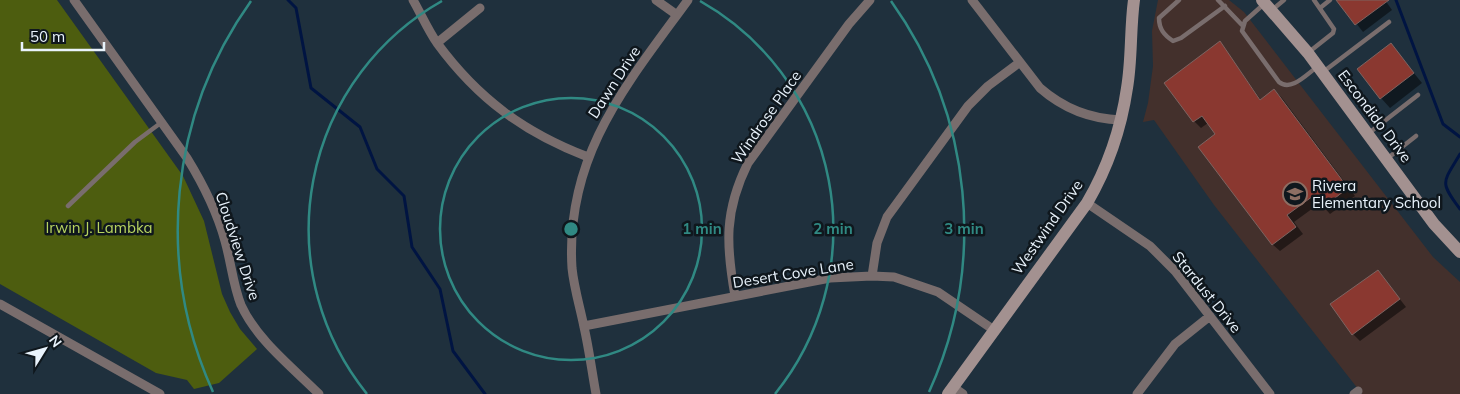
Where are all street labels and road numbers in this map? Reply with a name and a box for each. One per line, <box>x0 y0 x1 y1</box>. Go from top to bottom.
street label: Dawn Drive <box>584 42 644 122</box>
street label: Escondido Drive <box>1334 66 1416 166</box>
street label: Windrose Place <box>727 67 805 167</box>
street label: Westwind Drive <box>1007 176 1087 278</box>
street label: Cloudview Drive <box>212 189 264 303</box>
street label: Stardust Drive <box>1168 247 1246 337</box>
street label: Desert Cove Lane <box>731 254 855 292</box>

